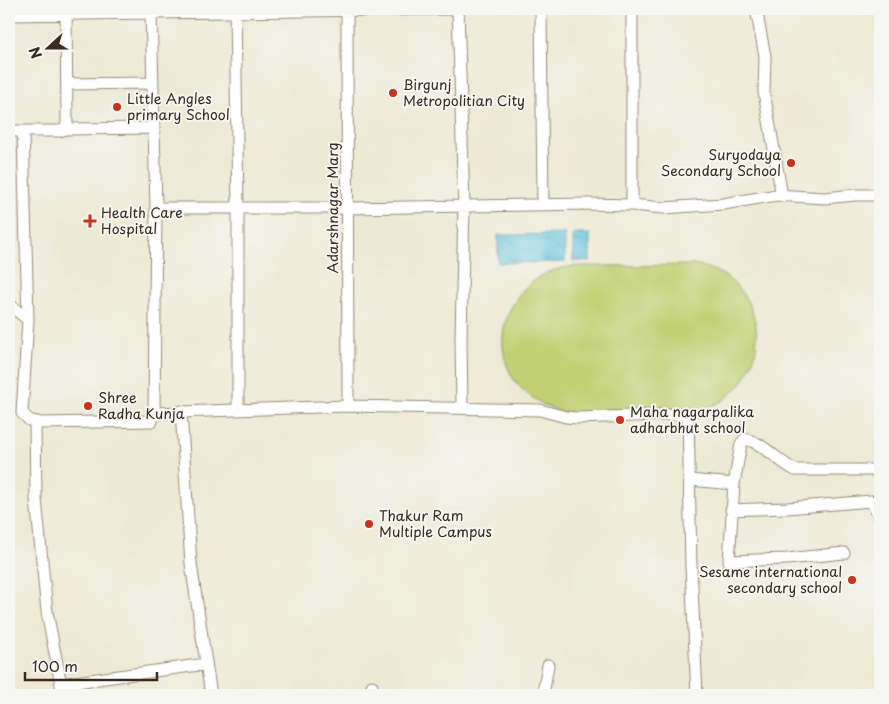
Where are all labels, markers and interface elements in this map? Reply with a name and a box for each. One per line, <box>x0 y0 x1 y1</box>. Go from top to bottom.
north arrow <box>22 22 72 72</box>
text: N <box>24 44 47 62</box>
place label: Birgunj Metropolitian City <box>403 74 525 111</box>
marker: Birgunj Metropolitian City <box>387 87 399 99</box>
place label: Little Angles primary School <box>127 88 230 125</box>
marker: Little Angles primary School <box>111 101 123 113</box>
street label: Adarshnagar Marg <box>322 143 343 274</box>
place label: Suryodaya Secondary School <box>661 144 781 181</box>
marker: Suryodaya Secondary School <box>785 157 797 169</box>
place label: Health Care Hospital <box>101 202 183 239</box>
marker: Health Care Hospital <box>83 214 97 228</box>
place label: Shree Radha Kunja <box>98 387 185 424</box>
marker: Shree Radha Kunja <box>82 400 94 412</box>
place label: Maha nagarpalika adharbhut school <box>630 401 754 438</box>
marker: Maha nagarpalika adharbhut school <box>614 414 626 426</box>
place label: Thakur Ram Multiple Campus <box>379 505 492 542</box>
marker: Thakur Ram Multiple Campus <box>363 518 375 530</box>
place label: Sesame international secondary school <box>699 561 842 598</box>
marker: Sesame international secondary school <box>846 574 858 586</box>
scale bar <box>25 649 158 681</box>
text: 100 m <box>32 654 78 677</box>

